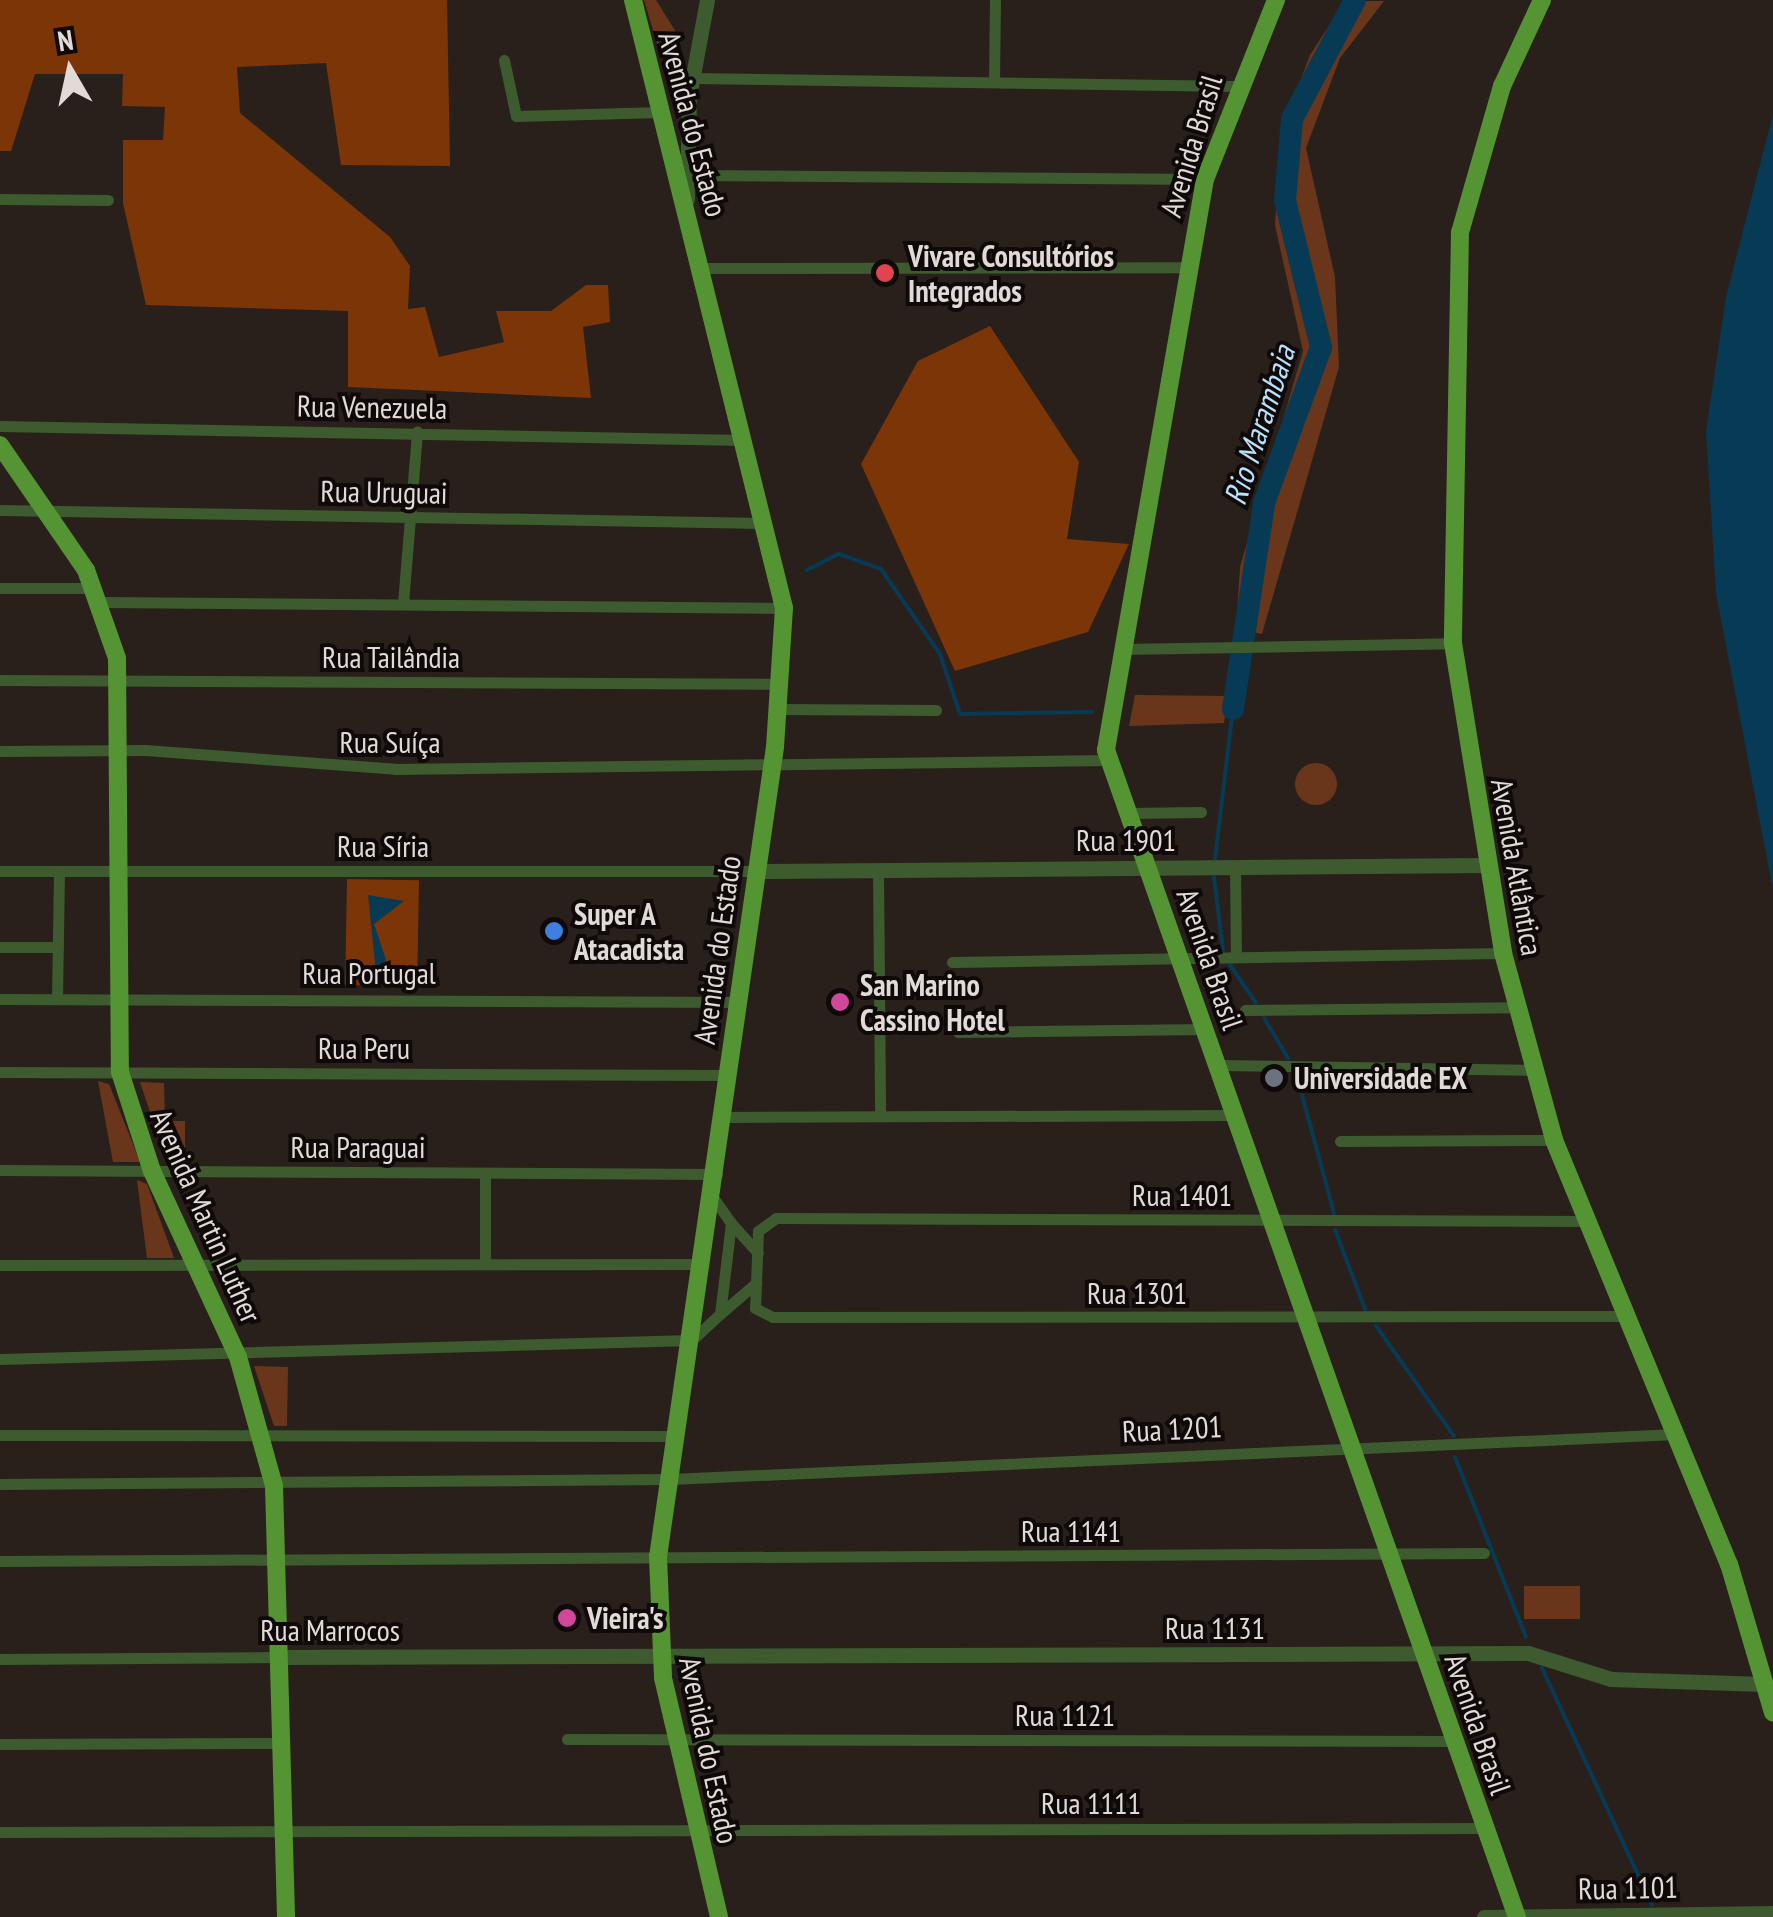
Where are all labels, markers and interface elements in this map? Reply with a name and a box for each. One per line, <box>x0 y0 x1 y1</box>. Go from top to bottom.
north arrow <box>20 20 120 120</box>
text: N <box>55 20 76 59</box>
street label: Avenida do Estado <box>651 28 735 220</box>
street label: Avenida Brasil <box>1152 71 1230 221</box>
place label: Vivare Consultórios Integrados <box>908 238 1114 308</box>
marker: Vivare Consultórios Integrados <box>872 260 898 286</box>
water label: Rio Marambaia <box>1215 341 1303 509</box>
street label: Rua Venezuela <box>296 388 448 426</box>
street label: Rua Uruguai <box>320 473 448 511</box>
street label: Rua Tailândia <box>322 639 460 675</box>
street label: Rua Suíça <box>340 724 440 760</box>
street label: Avenida Atlântica <box>1484 775 1550 959</box>
street label: Rua 1901 <box>1076 822 1176 858</box>
street label: Rua Síria <box>337 828 429 864</box>
street label: Avenida do Estado <box>686 853 748 1047</box>
street label: Avenida Brasil <box>1169 884 1251 1034</box>
place label: Super A Atacadista <box>574 896 684 966</box>
marker: Super A Atacadista <box>543 920 565 942</box>
street label: Rua Portugal <box>302 955 436 991</box>
place label: San Marino Cassino Hotel <box>860 967 1005 1038</box>
marker: San Marino Cassino Hotel <box>829 991 851 1013</box>
street label: Rua Peru <box>318 1030 410 1066</box>
place label: Universidade EX <box>1294 1060 1467 1096</box>
marker: Universidade EX <box>1263 1067 1285 1089</box>
street label: Avenida Martin Luther <box>143 1104 269 1328</box>
street label: Rua Paraguai <box>290 1129 426 1165</box>
street label: Rua 1401 <box>1132 1177 1232 1213</box>
street label: Rua 1301 <box>1087 1275 1187 1311</box>
street label: Rua 1201 <box>1121 1408 1223 1450</box>
street label: Rua 1141 <box>1021 1513 1121 1549</box>
place label: Vieira's <box>587 1600 664 1636</box>
marker: Vieira's <box>556 1607 578 1629</box>
street label: Rua 1131 <box>1165 1610 1265 1646</box>
street label: Rua Marrocos <box>260 1612 400 1648</box>
street label: Avenida Brasil <box>1437 1649 1519 1799</box>
street label: Avenida do Estado <box>672 1653 746 1847</box>
street label: Rua 1121 <box>1015 1697 1115 1733</box>
street label: Rua 1111 <box>1041 1785 1141 1821</box>
street label: Rua 1101 <box>1578 1869 1678 1907</box>

